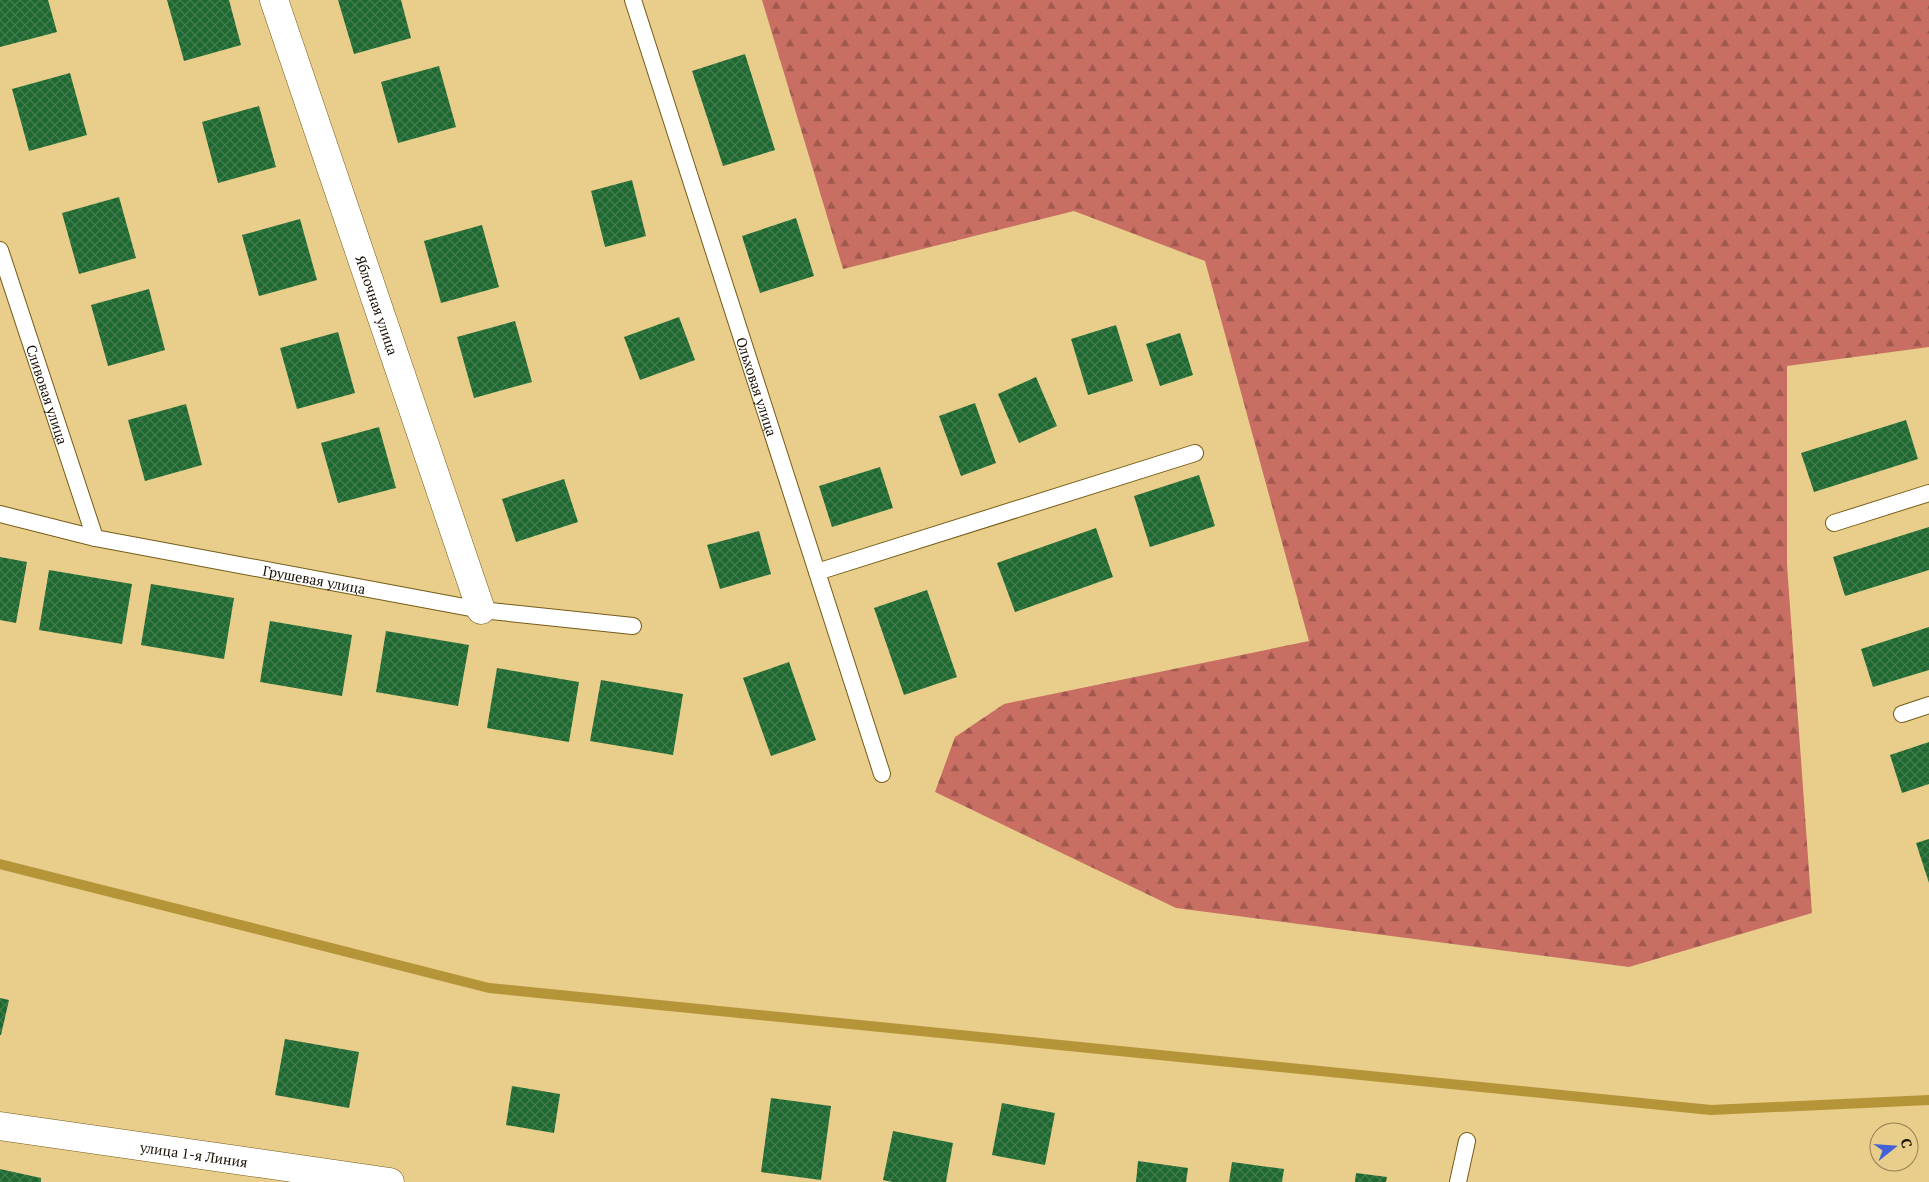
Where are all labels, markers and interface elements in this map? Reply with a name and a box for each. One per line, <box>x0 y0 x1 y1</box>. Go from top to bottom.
street label: Яблочная улица <box>352 253 403 357</box>
street label: Ольховая улица <box>733 335 782 438</box>
street label: Сливовая улица <box>22 342 73 447</box>
street label: Грушевая улица <box>261 560 367 598</box>
north arrow <box>1869 1122 1919 1172</box>
text: С <box>1896 1136 1917 1150</box>
street label: улица 1-я Линия <box>138 1137 249 1171</box>

